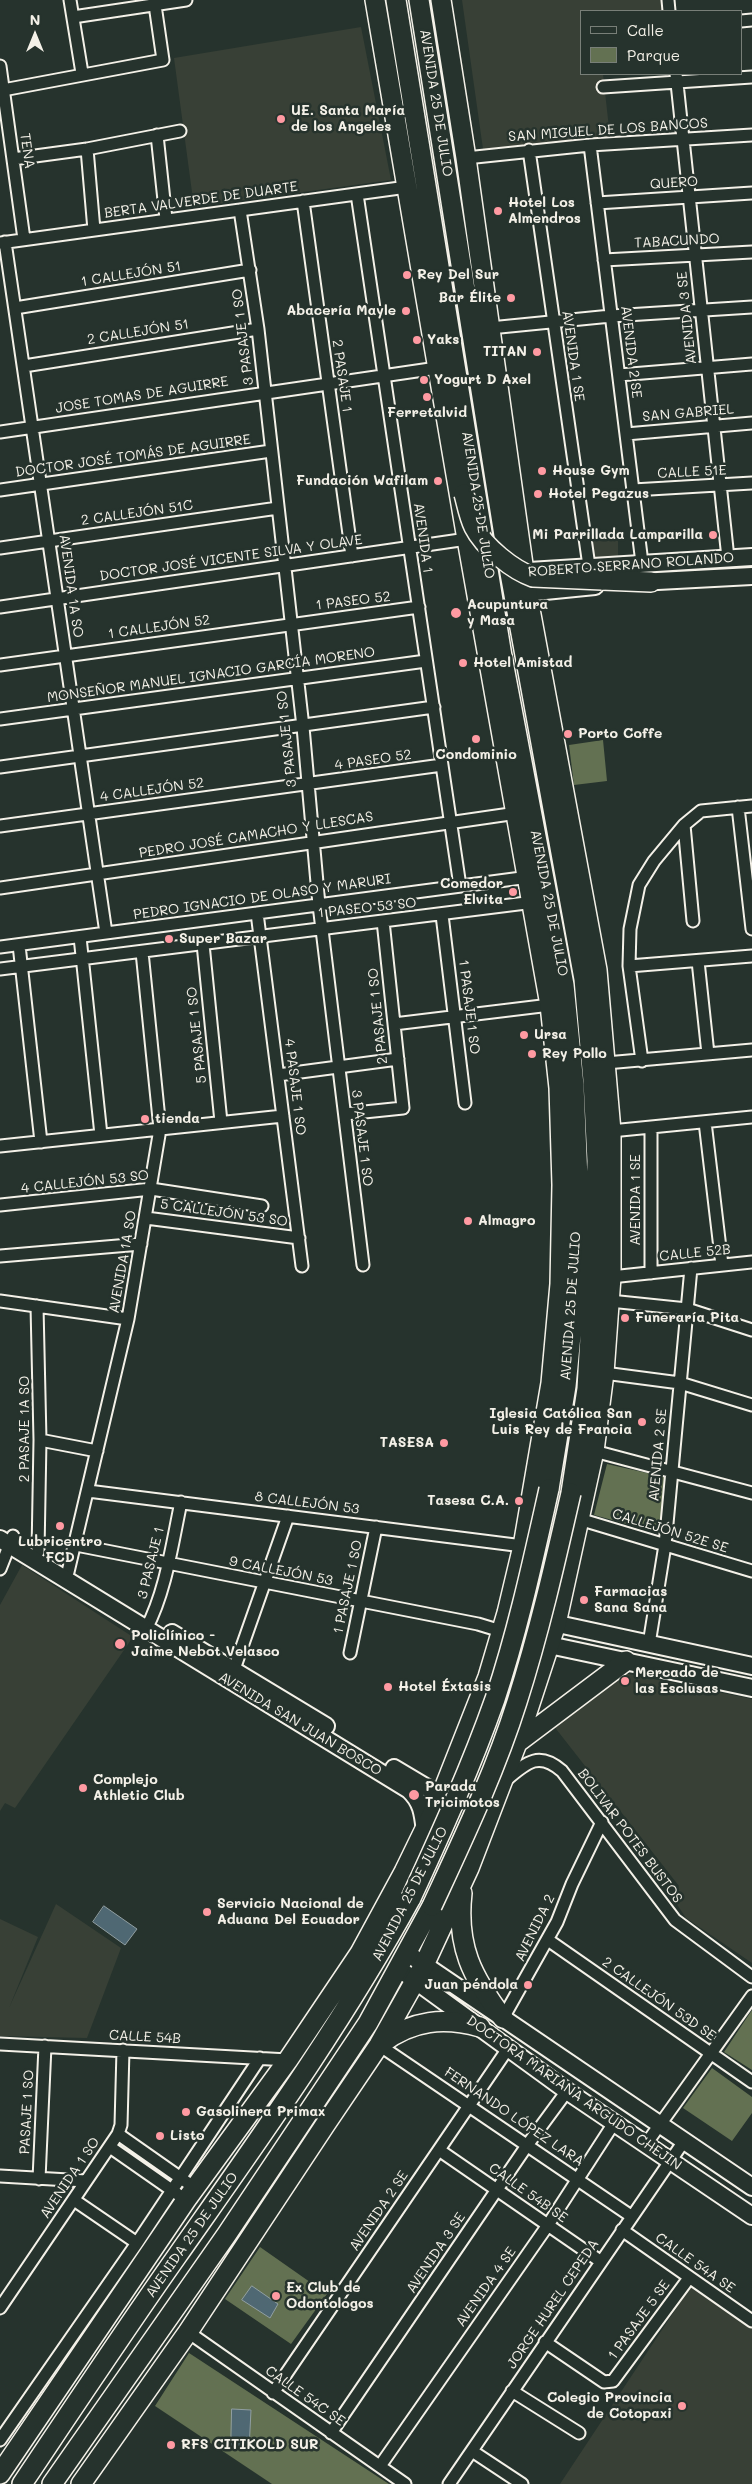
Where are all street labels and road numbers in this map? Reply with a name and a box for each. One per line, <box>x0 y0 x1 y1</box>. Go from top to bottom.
street label: AVENIDA 25 DE JULIO <box>416 28 456 178</box>
street label: SAN MIGUEL DE LOS BANCOS <box>508 115 708 145</box>
street label: TENA <box>16 132 38 170</box>
street label: QUERO <box>649 173 699 193</box>
street label: BERTA VALVERDE DE DUARTE <box>103 178 299 222</box>
street label: TABACUNDO <box>634 230 720 252</box>
street label: 1 CALLEJÓN 51 <box>80 258 182 290</box>
street label: AVENIDA 3 SE <box>674 271 700 365</box>
street label: 3 PASAJE 1 SO <box>229 288 257 386</box>
street label: AVENIDA 2 SE <box>617 305 645 399</box>
street label: AVENIDA 1 SE <box>558 310 588 402</box>
street label: 2 CALLEJÓN 51 <box>86 316 190 348</box>
street label: 2 PASAJE 1 <box>329 338 355 414</box>
street label: JOSE TOMAS DE AGUIRRE <box>54 373 230 417</box>
street label: SAN GABRIEL <box>642 401 734 425</box>
street label: AVENIDA 25 DE JULIO <box>458 430 498 580</box>
street label: DOCTOR JOSÉ TOMÁS DE AGUIRRE <box>14 431 252 481</box>
street label: CALLE 51E <box>657 462 727 482</box>
street label: 2 CALLEJÓN 51C <box>80 497 194 529</box>
street label: AVENIDA 1 <box>410 502 436 574</box>
street label: DOCTOR JOSÉ VICENTE SILVA Y OLAVE <box>99 531 363 585</box>
street label: AVENIDA 1A SO <box>55 533 87 639</box>
street label: ROBERTO SERRANO ROLANDO <box>527 549 735 581</box>
street label: 1 PASEO 52 <box>315 588 391 614</box>
street label: 1 CALLEJÓN 52 <box>107 612 211 642</box>
street label: MONSEÑOR MANUEL IGNACIO GARCÍA MORENO <box>46 644 376 706</box>
street label: 3 PASAJE 1 SO <box>274 690 300 788</box>
street label: 4 PASEO 52 <box>334 746 412 774</box>
street label: 4 CALLEJÓN 52 <box>99 774 205 806</box>
street label: PEDRO JOSÉ CAMACHO Y LLESCAS <box>138 808 374 862</box>
street label: AVENIDA 25 DE JULIO <box>527 828 571 978</box>
street label: PEDRO IGNACIO DE OLASO Y MARURI <box>132 871 392 923</box>
street label: 1 PASEO 53 SO <box>317 894 417 922</box>
street label: 1 PASAJE 1 SO <box>455 959 483 1055</box>
street label: 2 PASAJE 1 SO <box>365 967 391 1065</box>
street label: 5 PASAJE 1 SO <box>184 986 210 1084</box>
street label: 4 PASAJE 1 SO <box>281 1038 309 1136</box>
street label: 3 PASAJE 1 SO <box>348 1089 376 1187</box>
street label: AVENIDA 1 SE <box>628 1154 644 1246</box>
street label: 4 CALLEJÓN 53 SO <box>20 1167 150 1197</box>
street label: 5 CALLEJÓN 53 SO <box>159 1196 289 1230</box>
street label: AVENIDA 1A SO <box>106 1209 140 1315</box>
street label: AVENIDA 25 DE JULIO <box>557 1231 585 1381</box>
street label: CALLE 52B <box>659 1241 731 1265</box>
street label: 2 PASAJE 1A SO <box>17 1376 33 1482</box>
street label: AVENIDA 2 SE <box>646 1408 670 1502</box>
street label: 8 CALLEJÓN 53 <box>254 1488 360 1518</box>
street label: CALLEJÓN 52E SE <box>610 1505 730 1557</box>
street label: 3 PASAJE 1 <box>134 1525 168 1601</box>
street label: 1 PASAJE 1 SO <box>330 1539 366 1635</box>
street label: 9 CALLEJÓN 53 <box>228 1553 334 1589</box>
street label: AVENIDA SAN JUAN BOSCO <box>215 1669 385 1779</box>
street label: BOLIVAR POTES BUSTOS <box>574 1766 686 1906</box>
street label: AVENIDA 25 DE JULIO <box>369 1824 451 1964</box>
street label: AVENIDA 2 <box>512 1892 558 1964</box>
street label: 2 CALLEJÓN 53D SE <box>599 1953 719 2045</box>
street label: DOCTORA MARIANA ARGUDO CHEJIN <box>463 2012 685 2174</box>
street label: CALLE 54B <box>109 2027 181 2047</box>
street label: FERNANDO LÓPEZ LARA <box>441 2064 587 2170</box>
street label: PASAJE 1 SO <box>16 2069 38 2155</box>
street label: AVENIDA 1 SO <box>37 2134 103 2222</box>
street label: CALLE 54B SE <box>485 2160 571 2226</box>
street label: AVENIDA 2 SE <box>346 2168 412 2254</box>
street label: AVENIDA 25 DE JULIO <box>142 2169 242 2301</box>
street label: AVENIDA 3 SE <box>403 2210 469 2296</box>
street label: CALLE 54A SE <box>652 2229 738 2297</box>
street label: JORGE HUREL CEPEDA <box>503 2236 603 2372</box>
street label: AVENIDA 4 SE <box>452 2244 520 2330</box>
street label: 1 PASAJE 5 SE <box>605 2277 673 2363</box>
street label: CALLE 54C SE <box>262 2362 348 2430</box>

